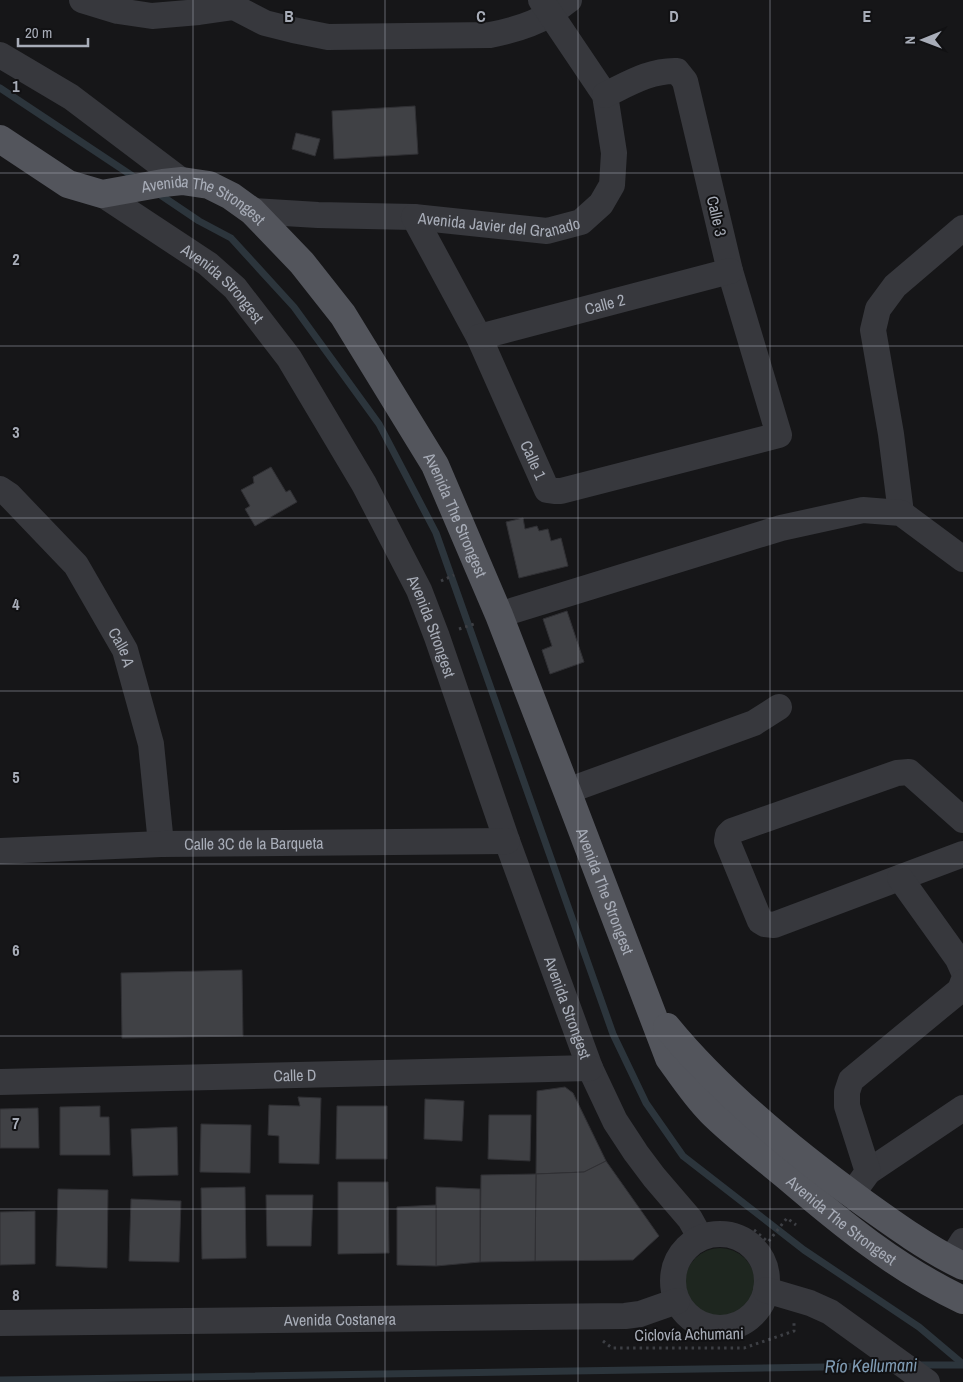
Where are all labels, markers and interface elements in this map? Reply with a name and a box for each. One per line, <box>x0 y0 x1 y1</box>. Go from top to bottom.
text: B <box>284 5 294 27</box>
text: C <box>476 5 486 27</box>
text: D <box>669 5 679 27</box>
text: E <box>863 5 872 27</box>
scale bar <box>18 15 88 47</box>
north arrow <box>898 15 948 65</box>
text: 20 m <box>25 22 52 43</box>
text: N <box>901 36 919 45</box>
text: 1 <box>12 75 20 97</box>
street label: Avenida The Strongest <box>139 170 271 230</box>
street label: Calle 3 <box>702 194 732 238</box>
street label: Avenida Javier del Granado <box>416 206 582 242</box>
street label: Avenida Strongest <box>176 238 269 328</box>
text: 2 <box>12 248 20 270</box>
street label: Calle 2 <box>582 288 627 320</box>
text: 3 <box>12 421 20 443</box>
street label: Calle 1 <box>515 437 552 484</box>
street label: Avenida The Strongest <box>418 447 493 581</box>
street label: Avenida Strongest <box>402 570 461 681</box>
text: 4 <box>12 593 20 615</box>
street label: Calle A <box>103 623 140 670</box>
text: 5 <box>12 766 20 788</box>
street label: Avenida The Strongest <box>571 824 640 958</box>
street label: Calle 3C de la Barqueta <box>184 832 324 855</box>
text: 6 <box>12 939 20 961</box>
street label: Avenida Strongest <box>539 952 597 1062</box>
street label: Calle D <box>273 1063 317 1087</box>
text: 7 <box>12 1112 20 1134</box>
street label: Avenida The Strongest <box>781 1170 901 1270</box>
text: 8 <box>12 1284 20 1306</box>
street label: Avenida Costanera <box>283 1308 397 1331</box>
street label: Ciclovía Achumani <box>634 1322 744 1346</box>
water label: Río Kellumani <box>824 1352 918 1379</box>

